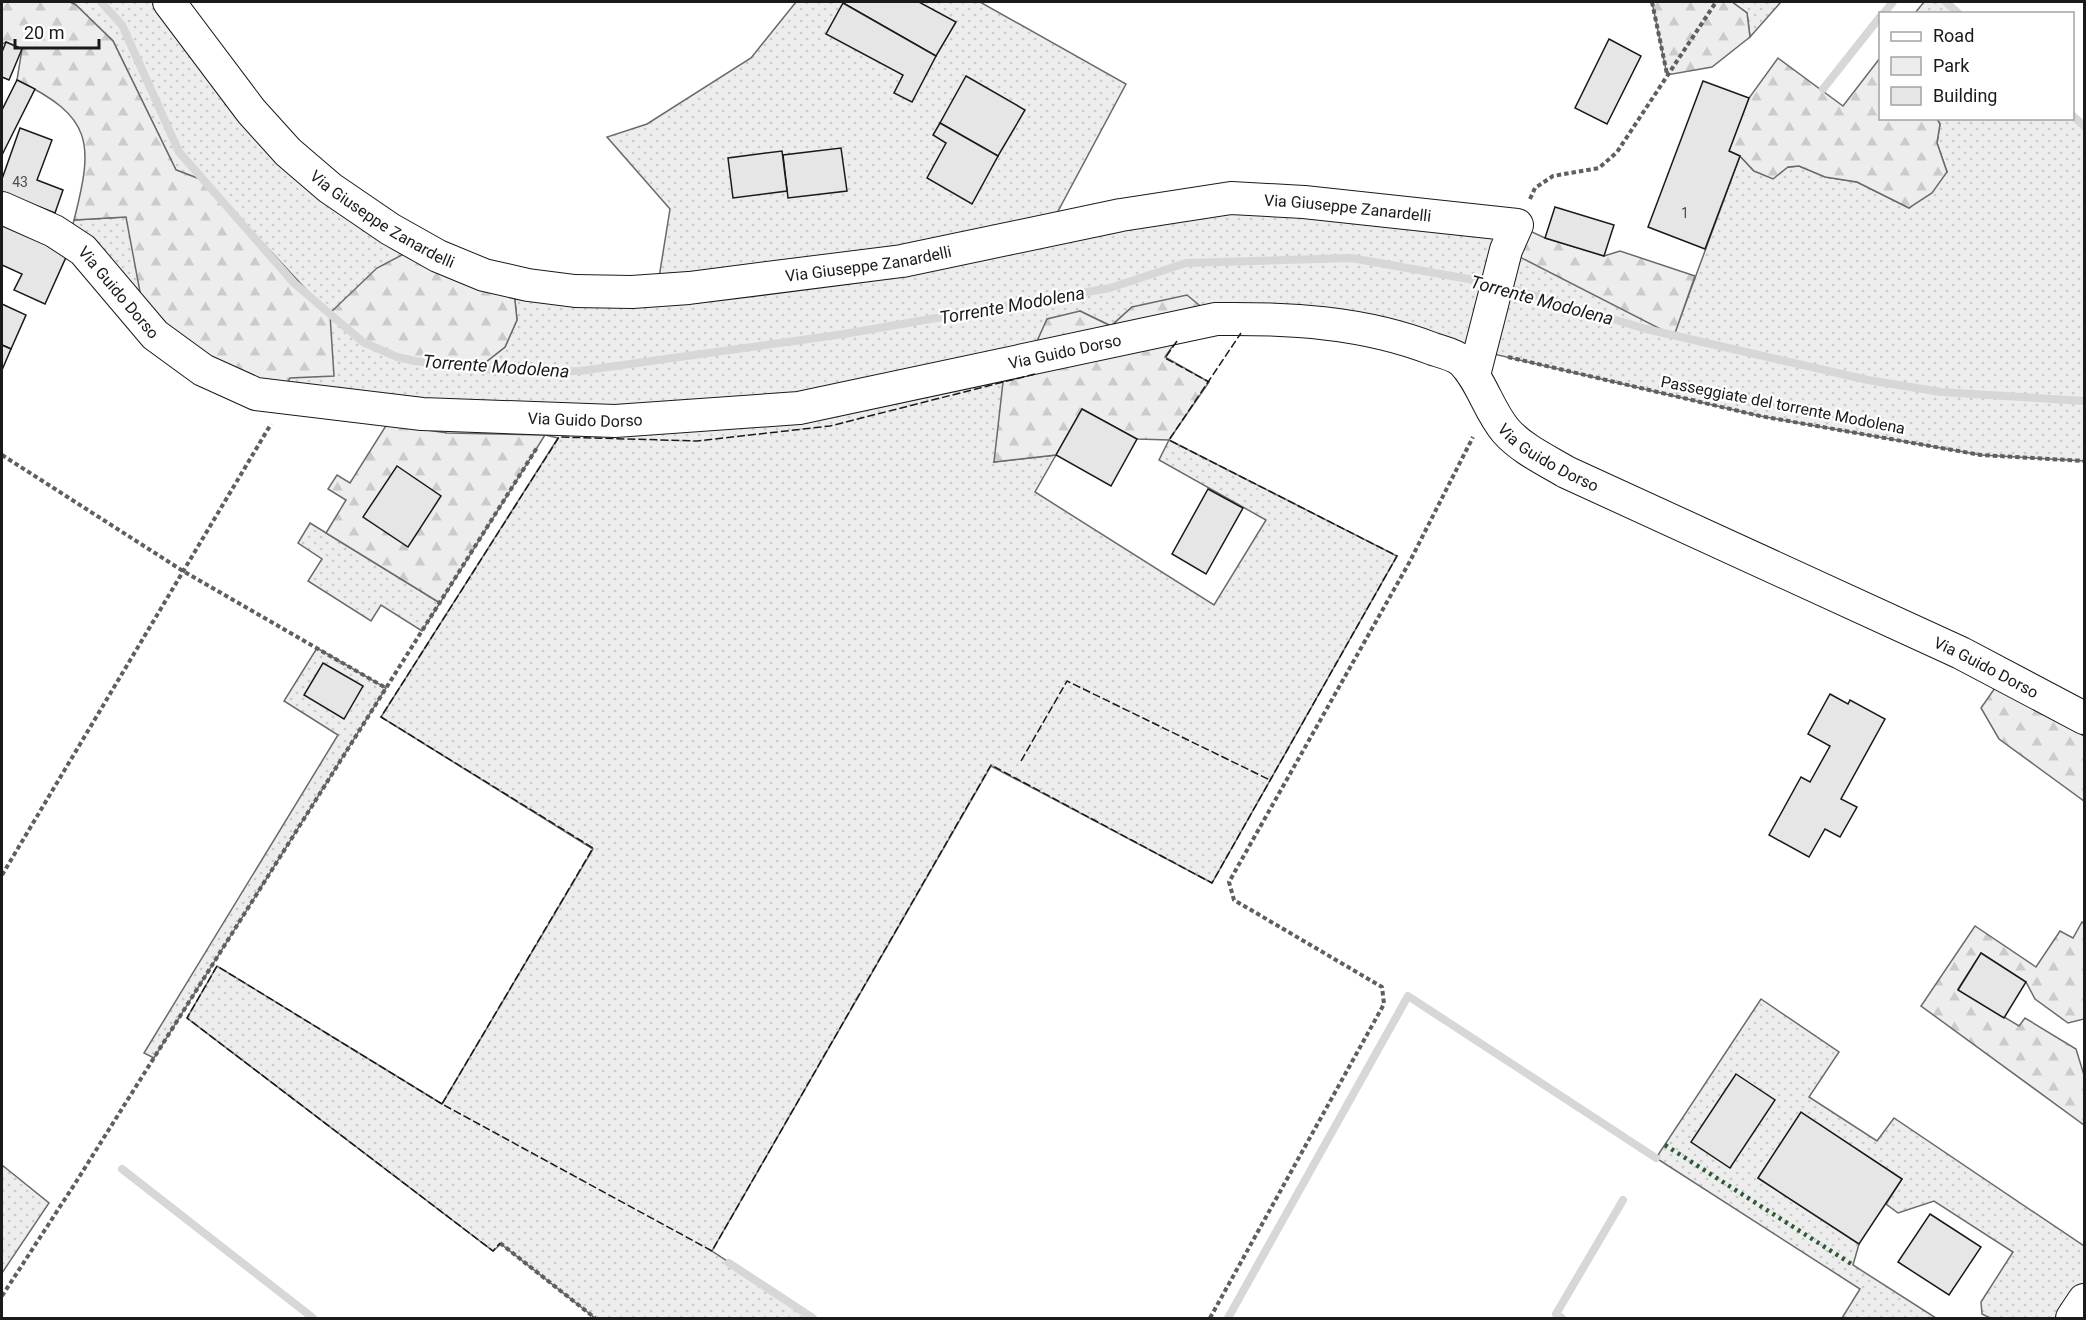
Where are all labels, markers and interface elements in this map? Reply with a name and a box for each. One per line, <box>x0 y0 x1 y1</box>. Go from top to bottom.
scale bar <box>15 12 99 50</box>
legend <box>1879 12 2074 120</box>
text: 20 m <box>24 22 64 43</box>
text: Road <box>1933 25 1974 46</box>
text: Park <box>1933 55 1970 76</box>
text: Building <box>1933 85 1997 106</box>
street label: Via Giuseppe Zanardelli <box>306 166 458 271</box>
house number: 43 <box>12 174 28 190</box>
street label: Via Giuseppe Zanardelli <box>1264 190 1432 225</box>
house number: 1 <box>1681 205 1689 221</box>
street label: Via Giuseppe Zanardelli <box>784 241 953 285</box>
street label: Via Guido Dorso <box>74 242 163 342</box>
water label: Torrente Modolena <box>1468 271 1616 329</box>
water label: Torrente Modolena <box>938 282 1086 328</box>
street label: Via Guido Dorso <box>1007 330 1123 373</box>
water label: Torrente Modolena <box>422 350 570 382</box>
street label: Passeggiate del torrente Modolena <box>1659 372 1907 438</box>
street label: Via Guido Dorso <box>527 408 643 431</box>
street label: Via Guido Dorso <box>1494 419 1602 495</box>
street label: Via Guido Dorso <box>1931 632 2042 702</box>

